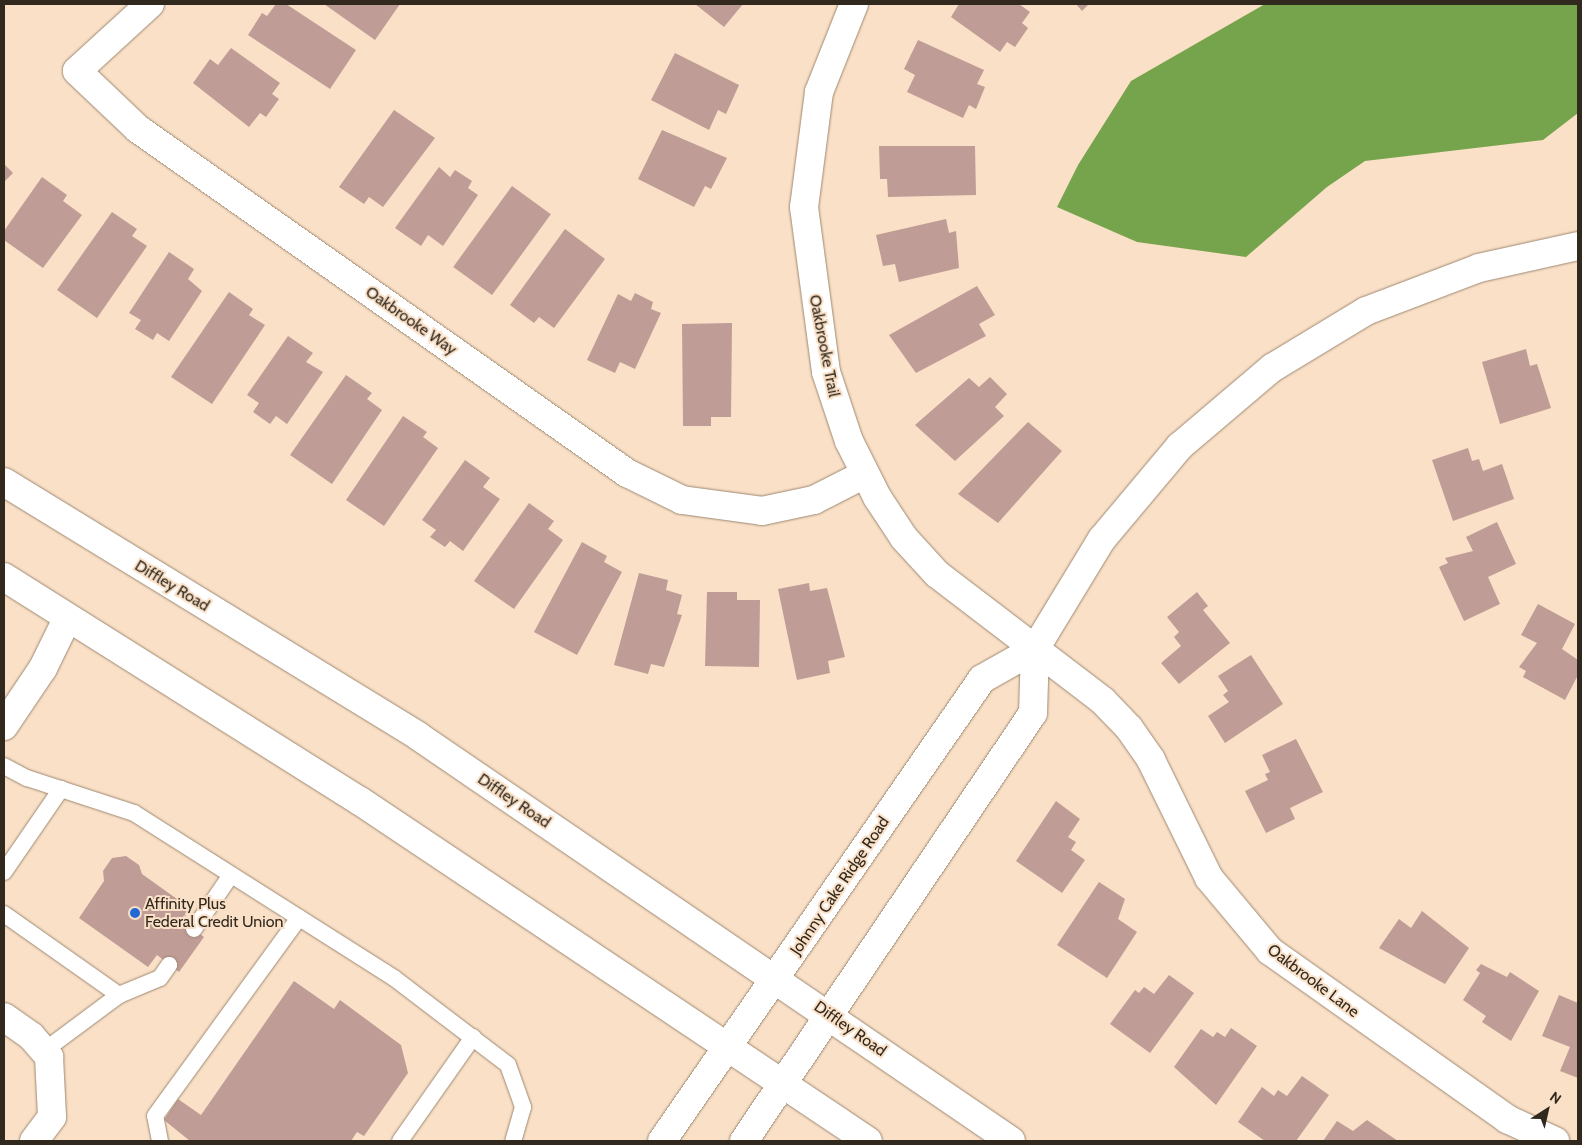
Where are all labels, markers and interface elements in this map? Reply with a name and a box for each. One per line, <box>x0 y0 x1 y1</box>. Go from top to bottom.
street label: Oakbrooke Way <box>362 282 460 360</box>
street label: Oakbrooke Trail <box>805 293 843 399</box>
street label: Diffley Road <box>131 556 213 616</box>
street label: Diffley Road <box>474 770 554 832</box>
street label: Johnny Cake Ridge Road <box>786 813 894 959</box>
place label: Affinity Plus Federal Credit Union <box>145 894 283 932</box>
marker: Affinity Plus Federal Credit Union <box>129 907 141 919</box>
street label: Oakbrooke Lane <box>1263 940 1363 1022</box>
street label: Diffley Road <box>810 997 890 1061</box>
north arrow <box>1522 1085 1572 1135</box>
text: N <box>1546 1087 1565 1108</box>

